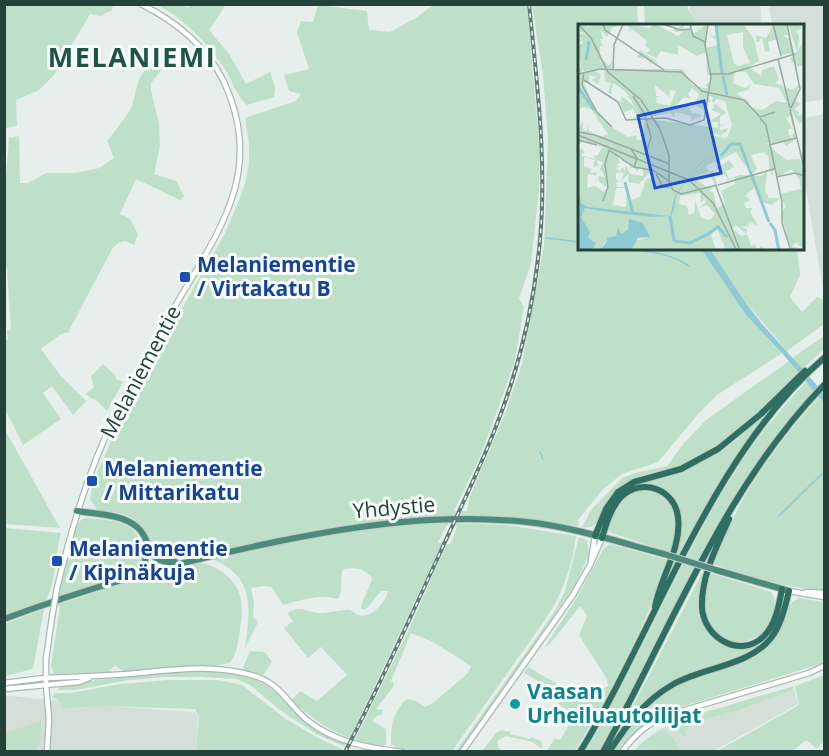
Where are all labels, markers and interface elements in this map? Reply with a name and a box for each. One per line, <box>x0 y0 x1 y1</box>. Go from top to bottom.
inset map <box>578 24 805 250</box>
district label: MELANIEMI <box>48 38 216 75</box>
place label: Melaniementie / Virtakatu B <box>197 250 356 302</box>
marker: Melaniementie / Virtakatu B <box>178 270 192 284</box>
street label: Melaniementie <box>93 300 187 443</box>
place label: Melaniementie / Mittarikatu <box>104 454 263 506</box>
marker: Melaniementie / Mittarikatu <box>85 474 99 488</box>
street label: Yhdystie <box>352 489 436 525</box>
place label: Melaniementie / Kipinäkuja <box>69 534 228 586</box>
marker: Melaniementie / Kipinäkuja <box>50 554 64 568</box>
place label: Vaasan Urheiluautoilijat <box>527 677 701 729</box>
marker: Vaasan Urheiluautoilijat <box>508 697 522 711</box>

